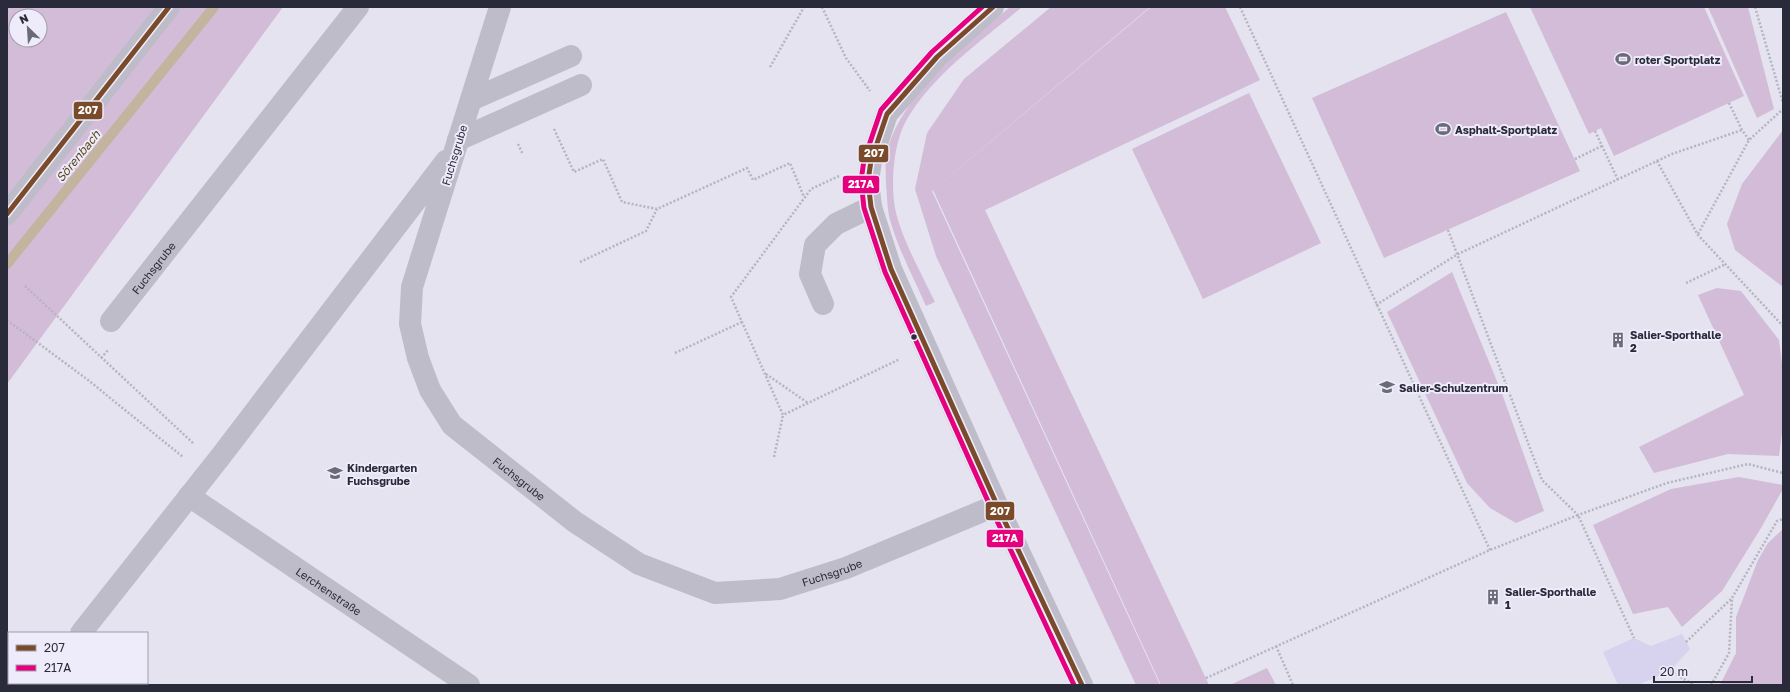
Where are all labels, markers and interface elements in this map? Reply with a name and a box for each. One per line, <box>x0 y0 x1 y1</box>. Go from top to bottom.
north arrow <box>8 8 48 48</box>
text: N <box>17 11 30 26</box>
sports icon: roter Sportplatz <box>1614 50 1632 68</box>
place label: roter Sportplatz <box>1635 53 1721 66</box>
line badge: 207 <box>73 101 103 120</box>
text: 207 <box>78 103 98 116</box>
sports icon: Asphalt-Sportplatz <box>1434 120 1452 138</box>
street label: Fuchsgrube <box>439 123 469 187</box>
place label: Asphalt-Sportplatz <box>1455 123 1558 136</box>
water label: Sörenbach <box>53 127 104 185</box>
line badge: 207 <box>858 144 889 163</box>
text: 207 <box>864 146 884 159</box>
line badge: 217A <box>842 175 880 194</box>
text: 217A <box>848 177 874 190</box>
street label: Fuchsgrube <box>129 239 178 296</box>
place label: Salier-Sporthalle 2 <box>1630 328 1722 354</box>
building icon: Salier-Sporthalle 2 <box>1609 331 1627 349</box>
unlabelled marker <box>909 332 919 342</box>
school or university icon: Salier-Schulzentrum <box>1378 378 1396 396</box>
place label: Salier-Schulzentrum <box>1399 381 1508 394</box>
street label: Fuchsgrube <box>491 454 548 503</box>
place label: Kindergarten Fuchsgrube <box>347 461 418 487</box>
school or university icon: Kindergarten Fuchsgrube <box>326 464 344 482</box>
line badge: 207 <box>985 501 1015 521</box>
text: 207 <box>990 504 1010 517</box>
line badge: 217A <box>986 529 1024 548</box>
text: 217A <box>992 531 1018 544</box>
street label: Fuchsgrube <box>800 556 864 588</box>
street label: Lerchenstraße <box>294 564 364 617</box>
place label: Salier-Sporthalle 1 <box>1505 585 1597 611</box>
building icon: Salier-Sporthalle 1 <box>1484 588 1502 606</box>
legend <box>8 632 148 684</box>
text: 207 <box>44 640 65 655</box>
scale bar <box>1654 658 1752 684</box>
text: 217A <box>44 660 71 675</box>
text: 20 m <box>1660 664 1688 679</box>

